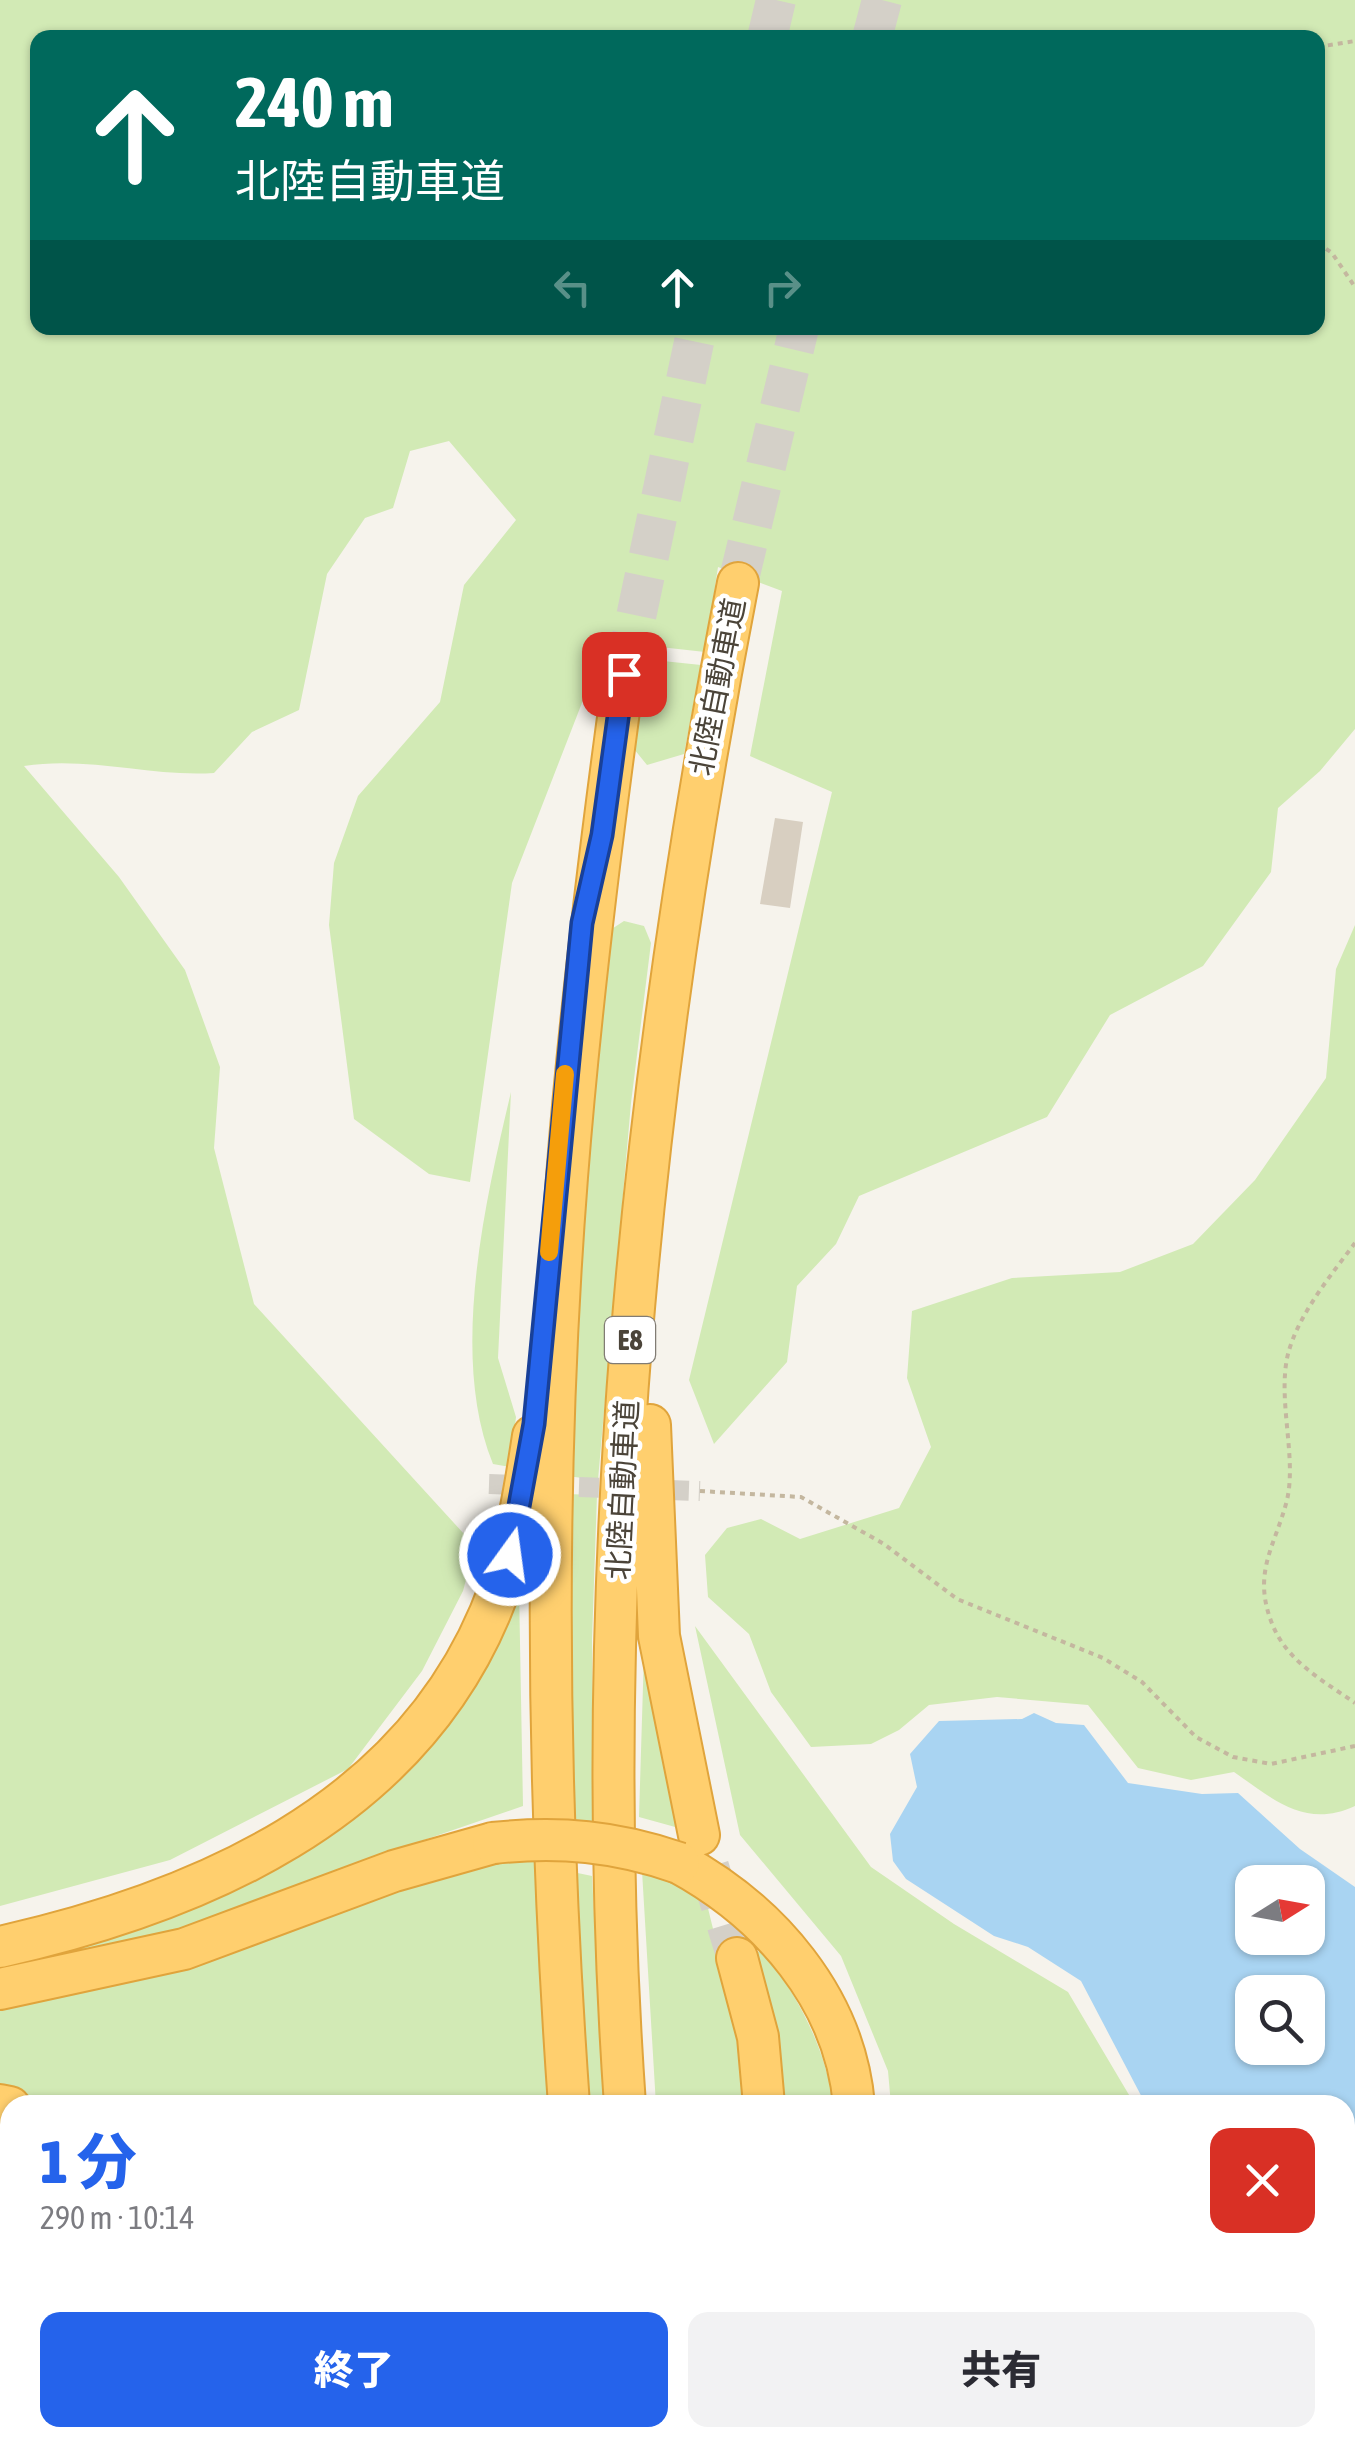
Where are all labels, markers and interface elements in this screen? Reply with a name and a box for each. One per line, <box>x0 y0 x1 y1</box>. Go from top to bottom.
text: 240 m <box>235 62 394 142</box>
icon: ahead <box>70 70 200 200</box>
text: 北陸自動車道 <box>235 155 505 207</box>
icon: left <box>545 260 600 315</box>
icon: ahead <box>650 260 705 315</box>
icon: right <box>755 260 810 315</box>
street label: 北陸自動車道 <box>683 595 751 778</box>
pin <box>582 632 667 717</box>
icon: arrive <box>597 647 652 702</box>
road number: E8 <box>605 1317 655 1363</box>
street label: 北陸自動車道 <box>600 1399 644 1581</box>
position arrow <box>458 1503 562 1607</box>
north arrow <box>1235 1865 1325 1955</box>
map controls <box>1235 1865 1325 2065</box>
button: search <box>1235 1975 1325 2065</box>
text: 1 分 <box>40 2127 136 2196</box>
button: close <box>1210 2128 1315 2233</box>
text: 290 m · 10:14 <box>40 2199 195 2236</box>
button: 終了 <box>40 2312 668 2427</box>
button: 共有 <box>688 2312 1315 2427</box>

